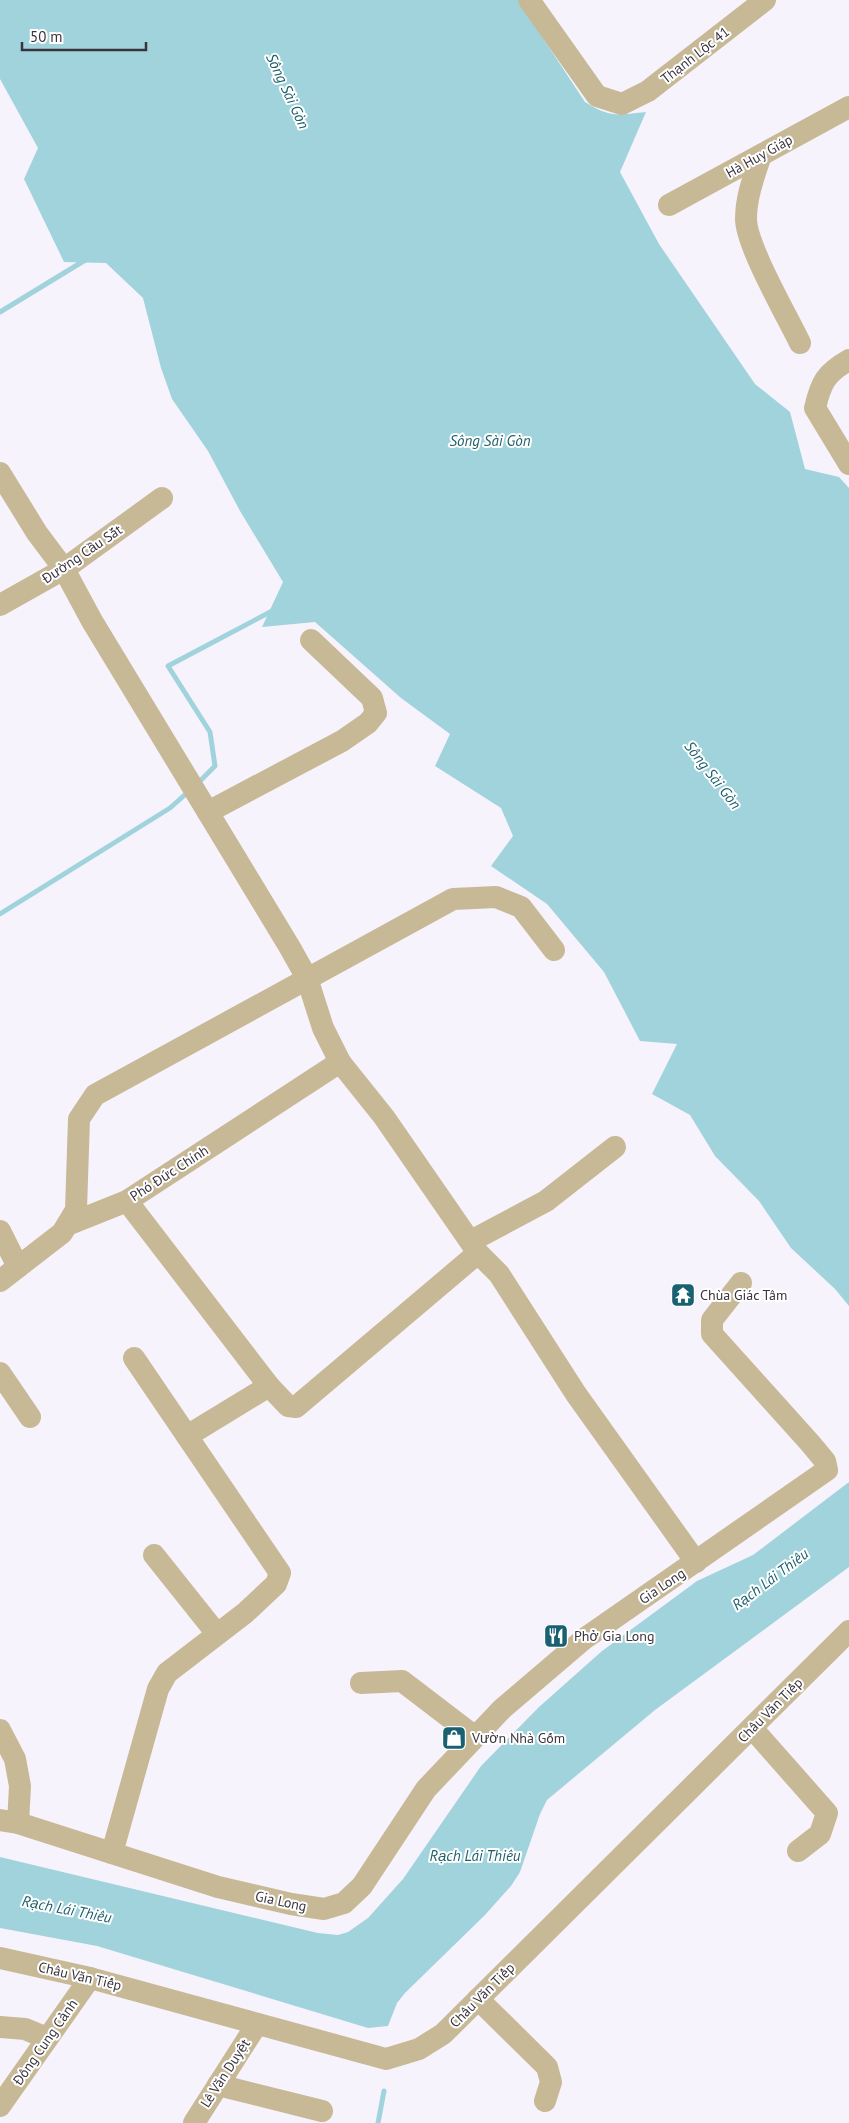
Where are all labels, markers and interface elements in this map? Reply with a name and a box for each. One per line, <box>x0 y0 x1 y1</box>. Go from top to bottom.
scale bar <box>22 20 146 52</box>
street label: Thạnh Lộc 41 <box>657 23 733 87</box>
text: 50 m <box>30 27 63 46</box>
water label: Sông Sài Gòn <box>262 50 314 132</box>
street label: Hà Huy Giáp <box>722 130 796 182</box>
water label: Sông Sài Gòn <box>449 431 531 450</box>
street label: Đường Cầu Sắt <box>38 520 126 588</box>
water label: Sông Sài Gòn <box>681 737 746 813</box>
street label: Phó Đức Chính <box>126 1141 212 1205</box>
temple icon: Chùa Giác Tâm <box>670 1282 696 1308</box>
place label: Chùa Giác Tâm <box>700 1286 787 1304</box>
water label: Rạch Lái Thiêu <box>728 1544 812 1614</box>
street label: Gia Long <box>635 1564 689 1608</box>
restaurant icon: Phở Gia Long <box>543 1623 569 1649</box>
place label: Phở Gia Long <box>574 1627 655 1645</box>
street label: Châu Văn Tiếp <box>734 1674 806 1746</box>
shop icon: Vườn Nhà Gốm <box>441 1725 467 1751</box>
place label: Vườn Nhà Gốm <box>471 1729 565 1747</box>
water label: Rạch Lái Thiêu <box>429 1846 521 1865</box>
street label: Gia Long <box>254 1887 308 1915</box>
water label: Rạch Lái Thiêu <box>20 1891 114 1927</box>
street label: Châu Văn Tiếp <box>37 1958 123 1994</box>
street label: Châu Văn Tiếp <box>446 1959 518 2031</box>
street label: Đông Cung Cảnh <box>8 1995 81 2089</box>
street label: Lê Văn Duyệt <box>196 2035 254 2111</box>

